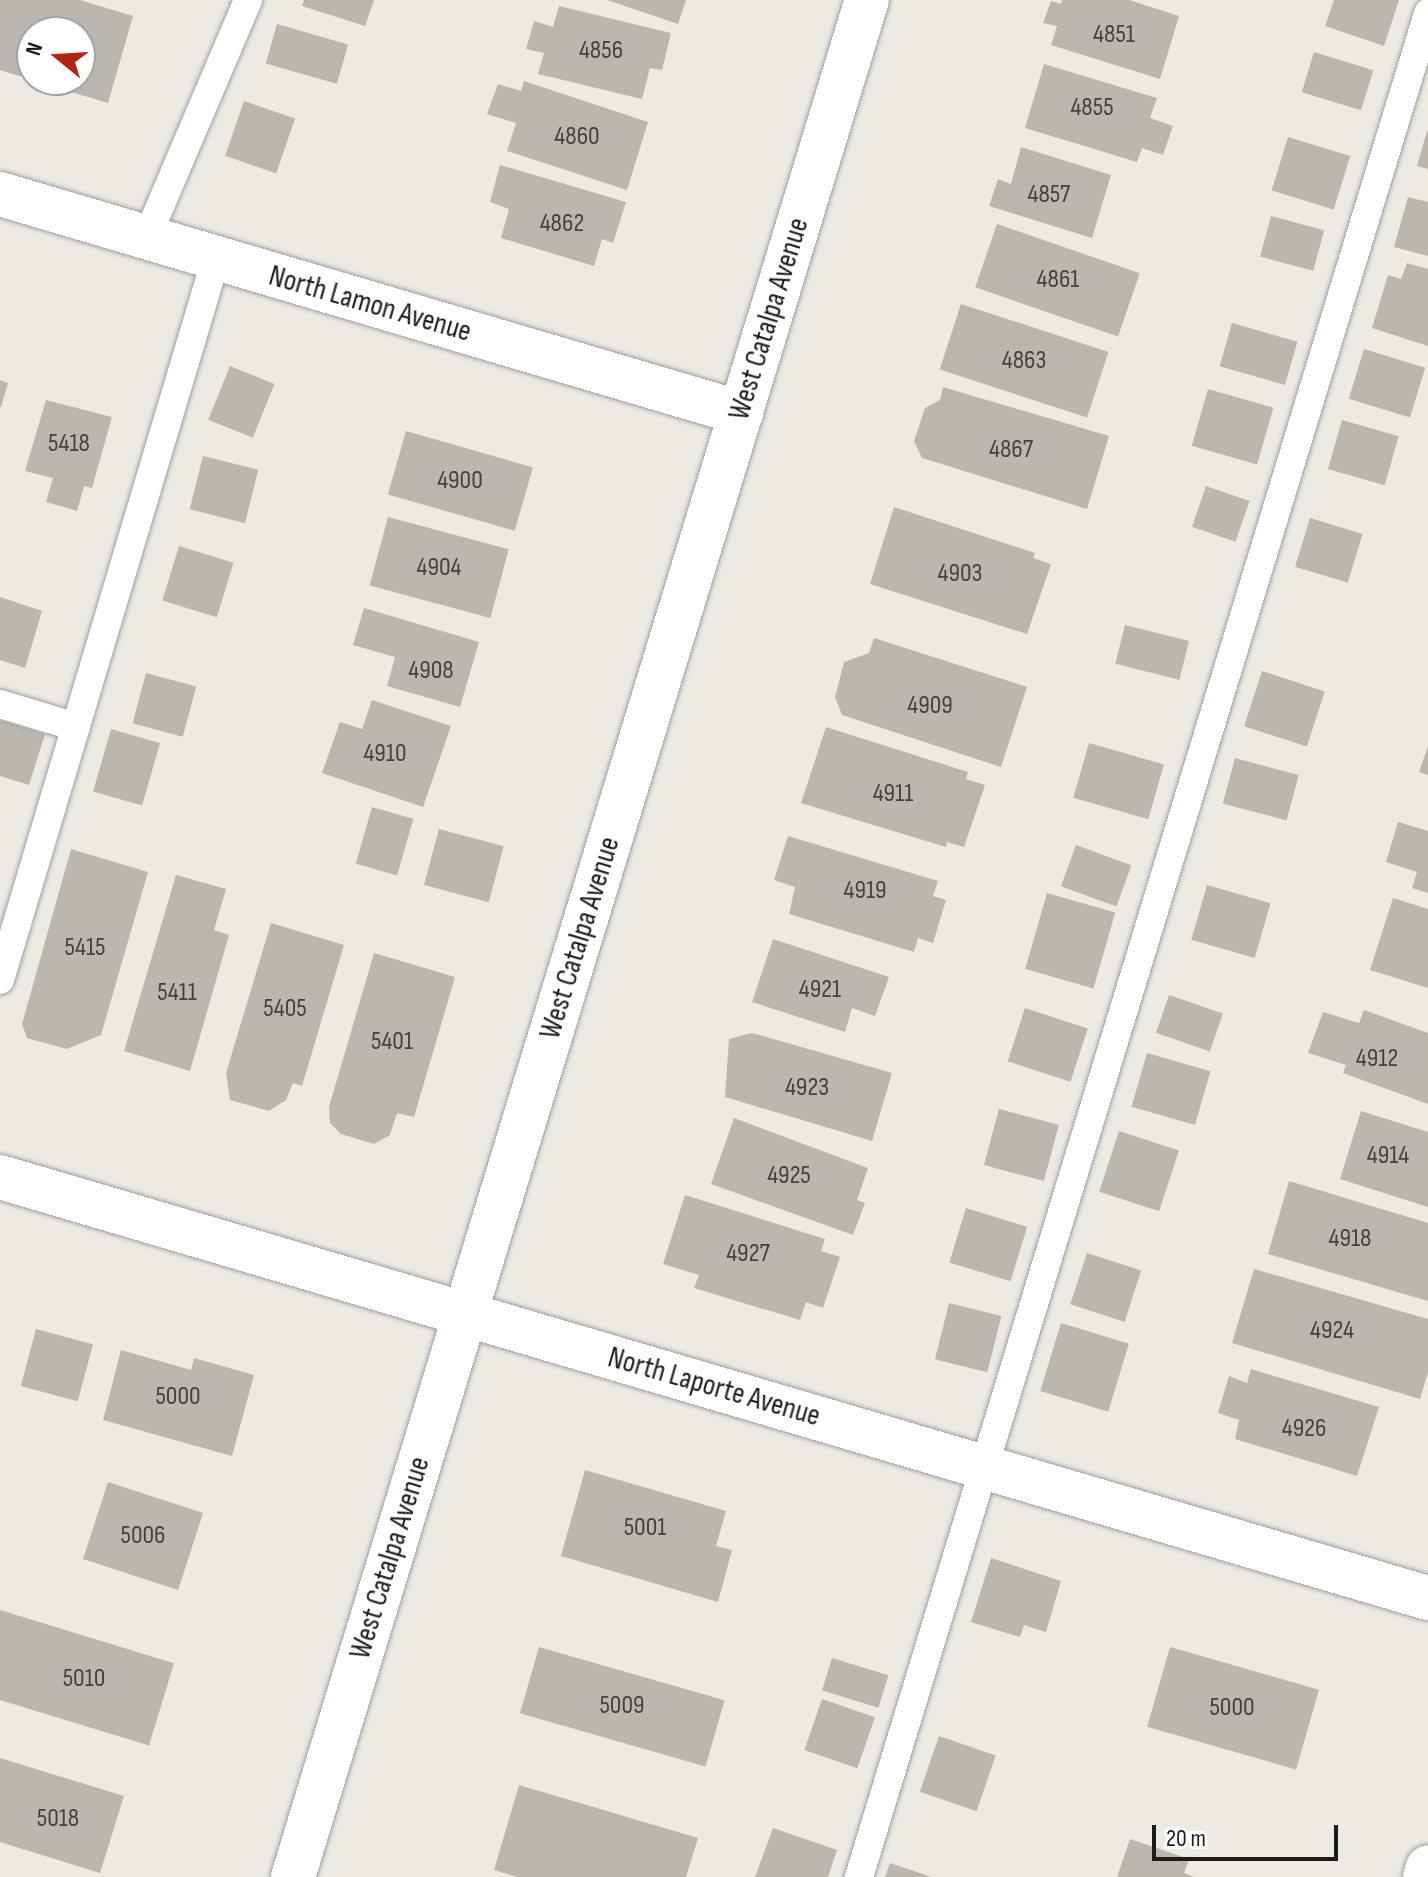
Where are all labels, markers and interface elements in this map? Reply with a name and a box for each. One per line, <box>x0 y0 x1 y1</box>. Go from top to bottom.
north arrow <box>16 16 96 96</box>
house number: 4851 <box>1093 19 1135 51</box>
house number: 4856 <box>579 35 623 67</box>
text: N <box>20 39 49 59</box>
house number: 4855 <box>1070 92 1114 124</box>
house number: 4860 <box>554 121 600 153</box>
house number: 4857 <box>1027 179 1071 211</box>
house number: 4862 <box>540 208 584 240</box>
street label: West Catalpa Avenue <box>721 214 817 424</box>
street label: North Lamon Avenue <box>265 258 475 350</box>
house number: 4861 <box>1037 264 1079 296</box>
house number: 4863 <box>1002 345 1046 377</box>
house number: 5418 <box>48 428 90 460</box>
house number: 4867 <box>989 434 1033 466</box>
house number: 4900 <box>437 465 483 497</box>
house number: 4904 <box>417 552 461 584</box>
house number: 4903 <box>938 558 982 590</box>
house number: 4908 <box>408 655 454 687</box>
house number: 4909 <box>907 690 953 722</box>
house number: 4910 <box>363 738 407 770</box>
house number: 4911 <box>873 778 913 810</box>
street label: West Catalpa Avenue <box>532 833 628 1043</box>
house number: 4919 <box>843 875 887 907</box>
house number: 5415 <box>65 932 105 964</box>
house number: 4921 <box>799 974 841 1006</box>
house number: 5411 <box>157 977 197 1009</box>
house number: 5405 <box>263 993 307 1025</box>
house number: 5401 <box>371 1026 413 1058</box>
house number: 4912 <box>1356 1043 1398 1075</box>
house number: 4923 <box>785 1072 829 1104</box>
house number: 4914 <box>1367 1140 1409 1172</box>
house number: 4925 <box>767 1160 811 1192</box>
house number: 4918 <box>1329 1223 1371 1255</box>
house number: 4927 <box>726 1238 770 1270</box>
house number: 4924 <box>1310 1315 1354 1347</box>
street label: North Laporte Avenue <box>604 1340 824 1434</box>
house number: 5000 <box>155 1381 201 1413</box>
house number: 4926 <box>1282 1413 1326 1445</box>
street label: West Catalpa Avenue <box>342 1453 438 1663</box>
house number: 5001 <box>624 1512 666 1544</box>
house number: 5006 <box>120 1520 166 1552</box>
house number: 5010 <box>63 1663 105 1695</box>
house number: 5009 <box>599 1690 645 1722</box>
house number: 5000 <box>1209 1692 1255 1724</box>
house number: 5018 <box>37 1803 79 1835</box>
scale bar <box>1156 1809 1342 1859</box>
text: 20 m <box>1166 1824 1206 1853</box>

